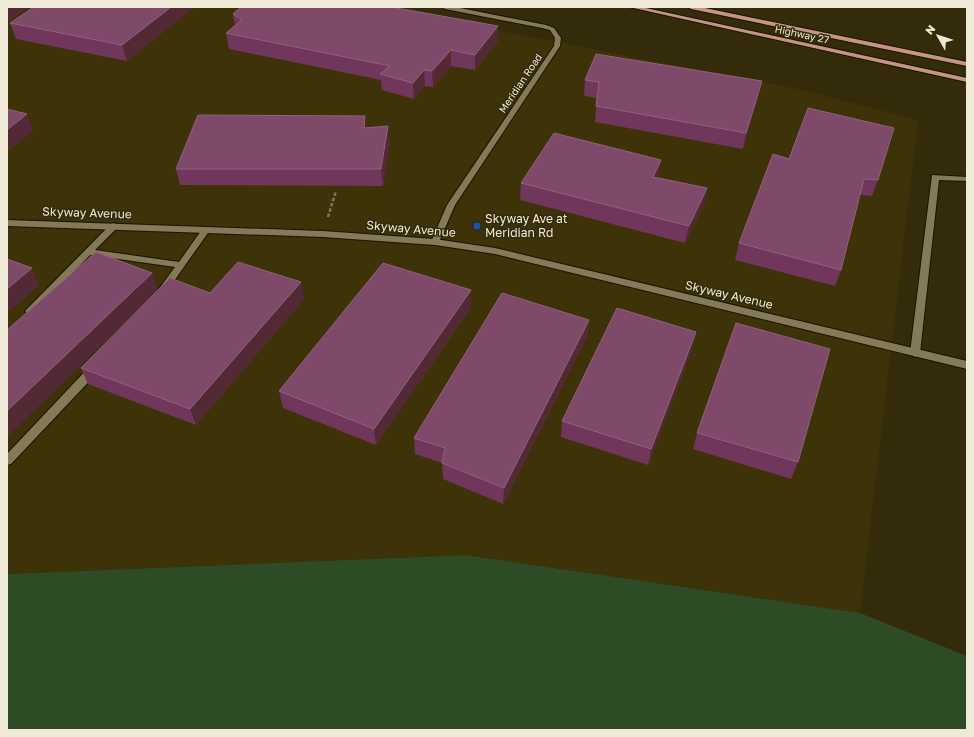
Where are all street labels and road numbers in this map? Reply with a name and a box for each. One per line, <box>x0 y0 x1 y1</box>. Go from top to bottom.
street label: Highway 27 <box>774 22 830 46</box>
street label: Meridian Road <box>496 51 544 115</box>
street label: Skyway Avenue <box>42 203 132 222</box>
street label: Skyway Avenue <box>366 217 456 240</box>
street label: Skyway Avenue <box>684 277 775 312</box>

